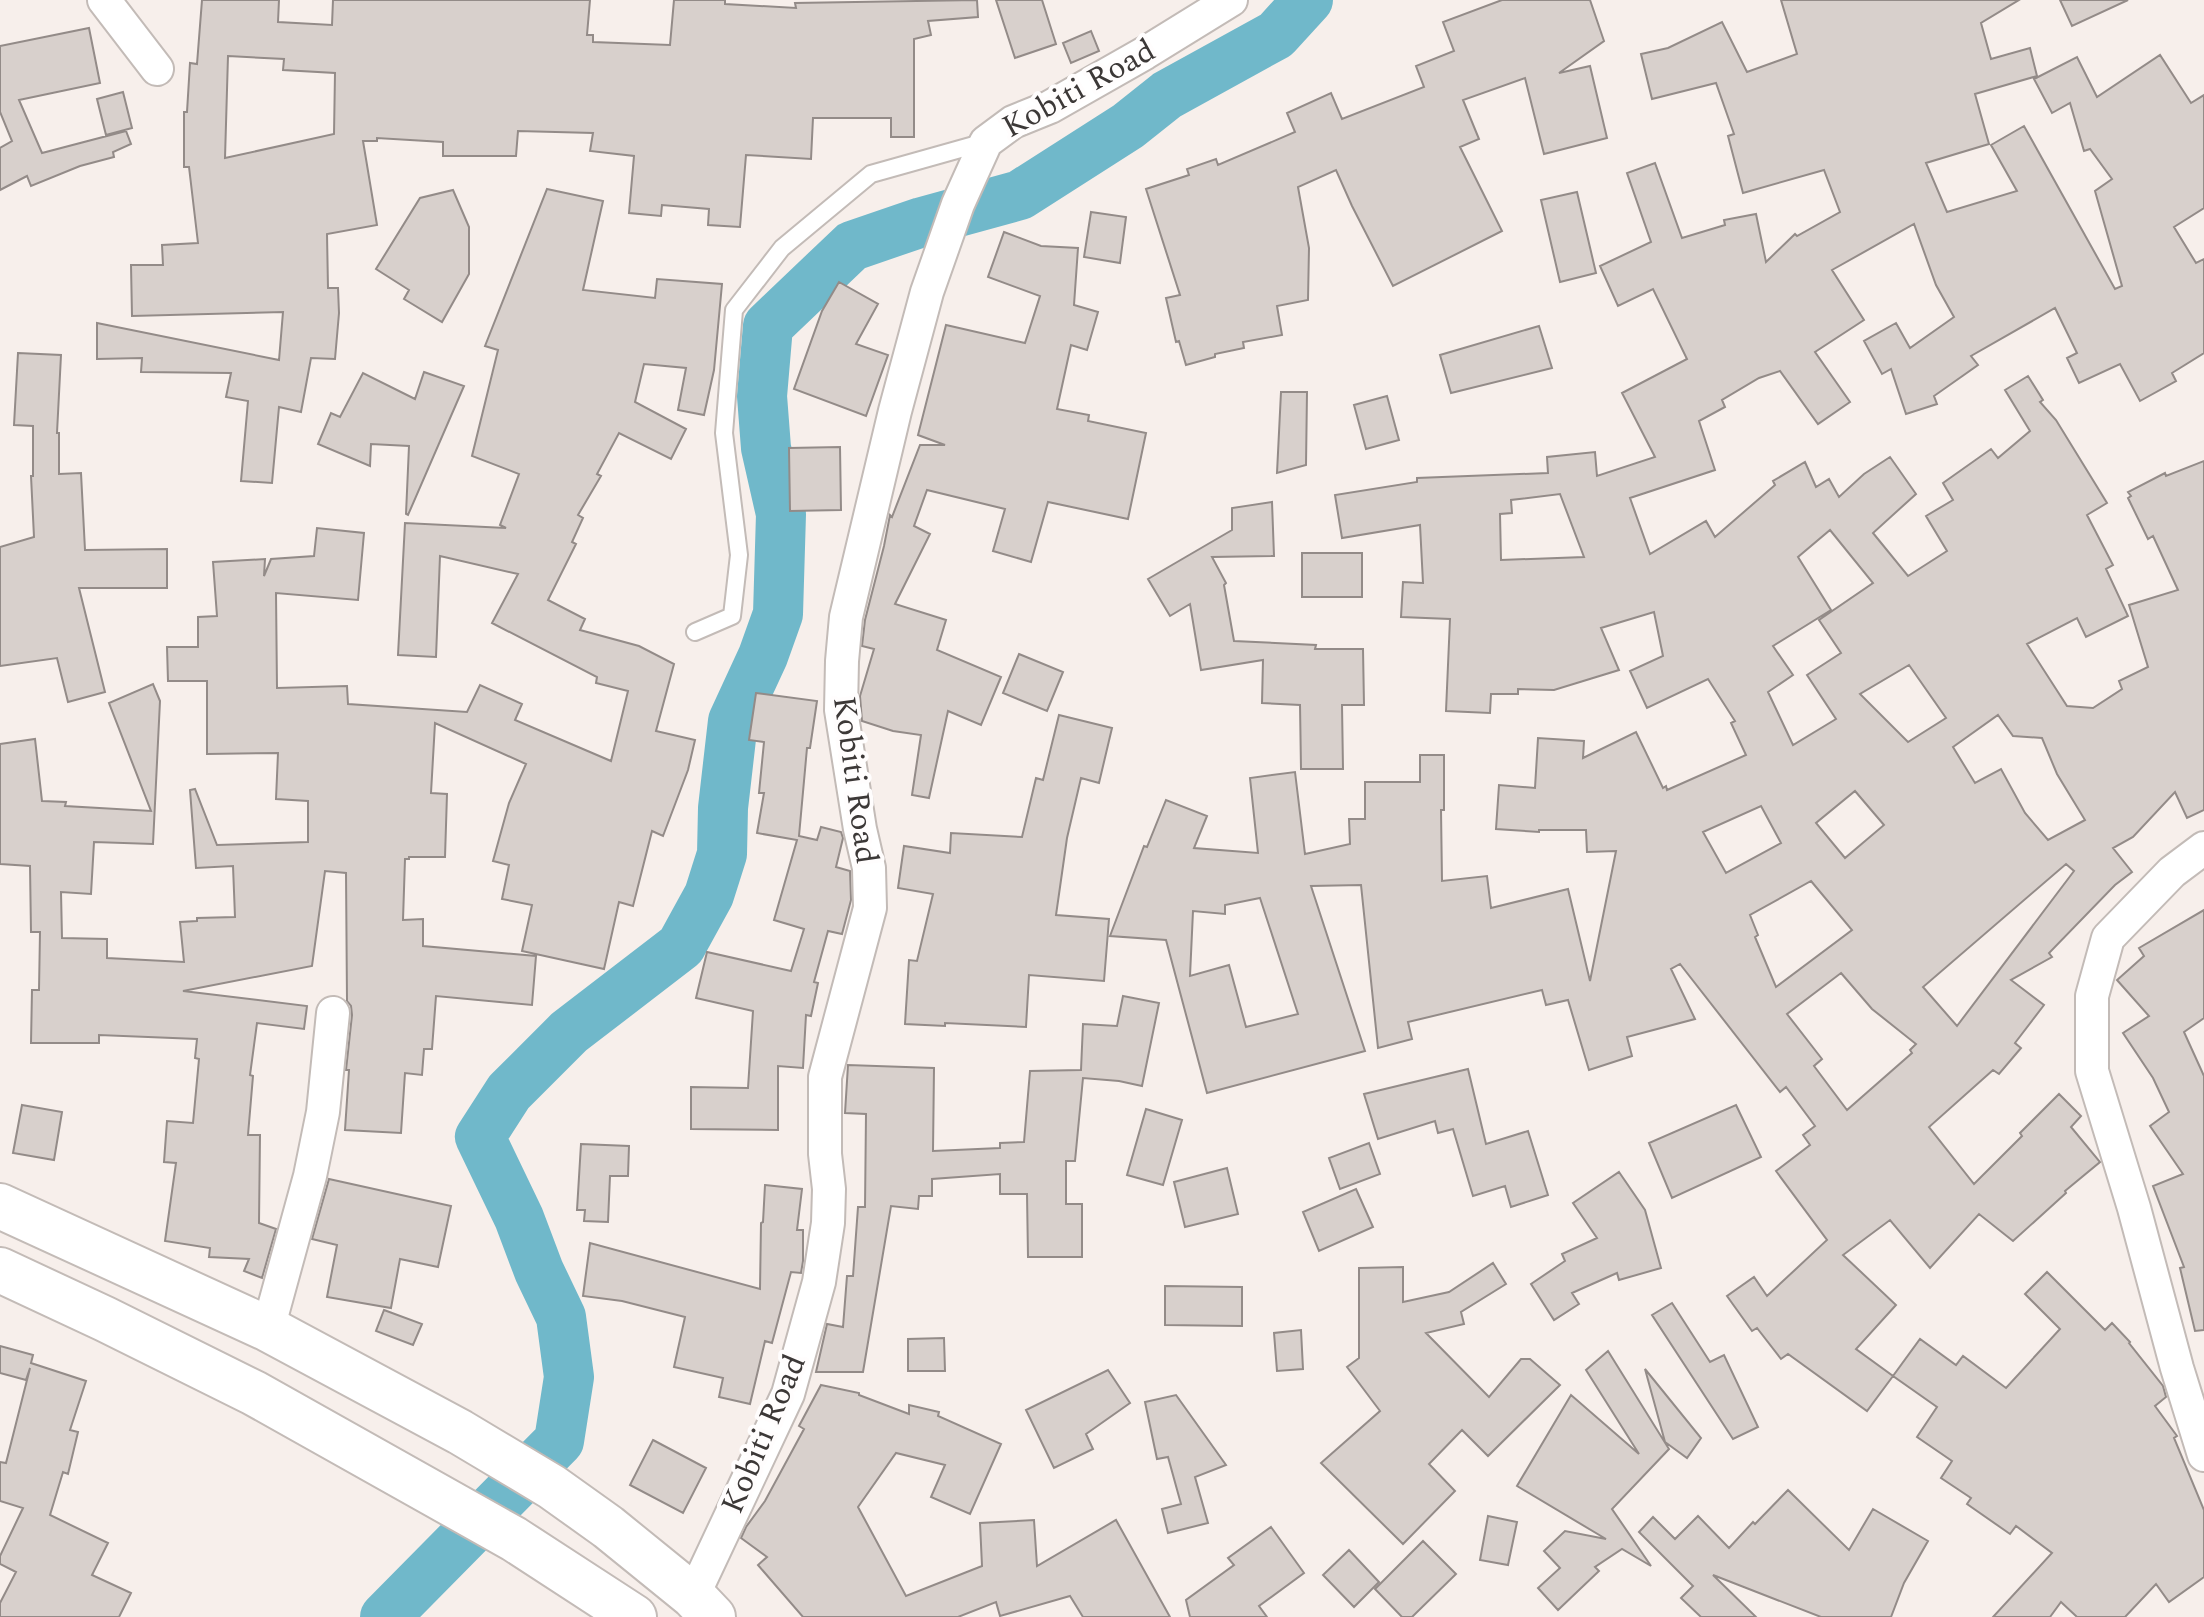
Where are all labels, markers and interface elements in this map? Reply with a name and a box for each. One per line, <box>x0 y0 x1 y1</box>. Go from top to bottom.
street label: Kobiti Road <box>993 27 1165 151</box>
street label: Kobiti Road <box>819 693 891 867</box>
street label: Kobiti Road <box>708 1347 820 1521</box>

